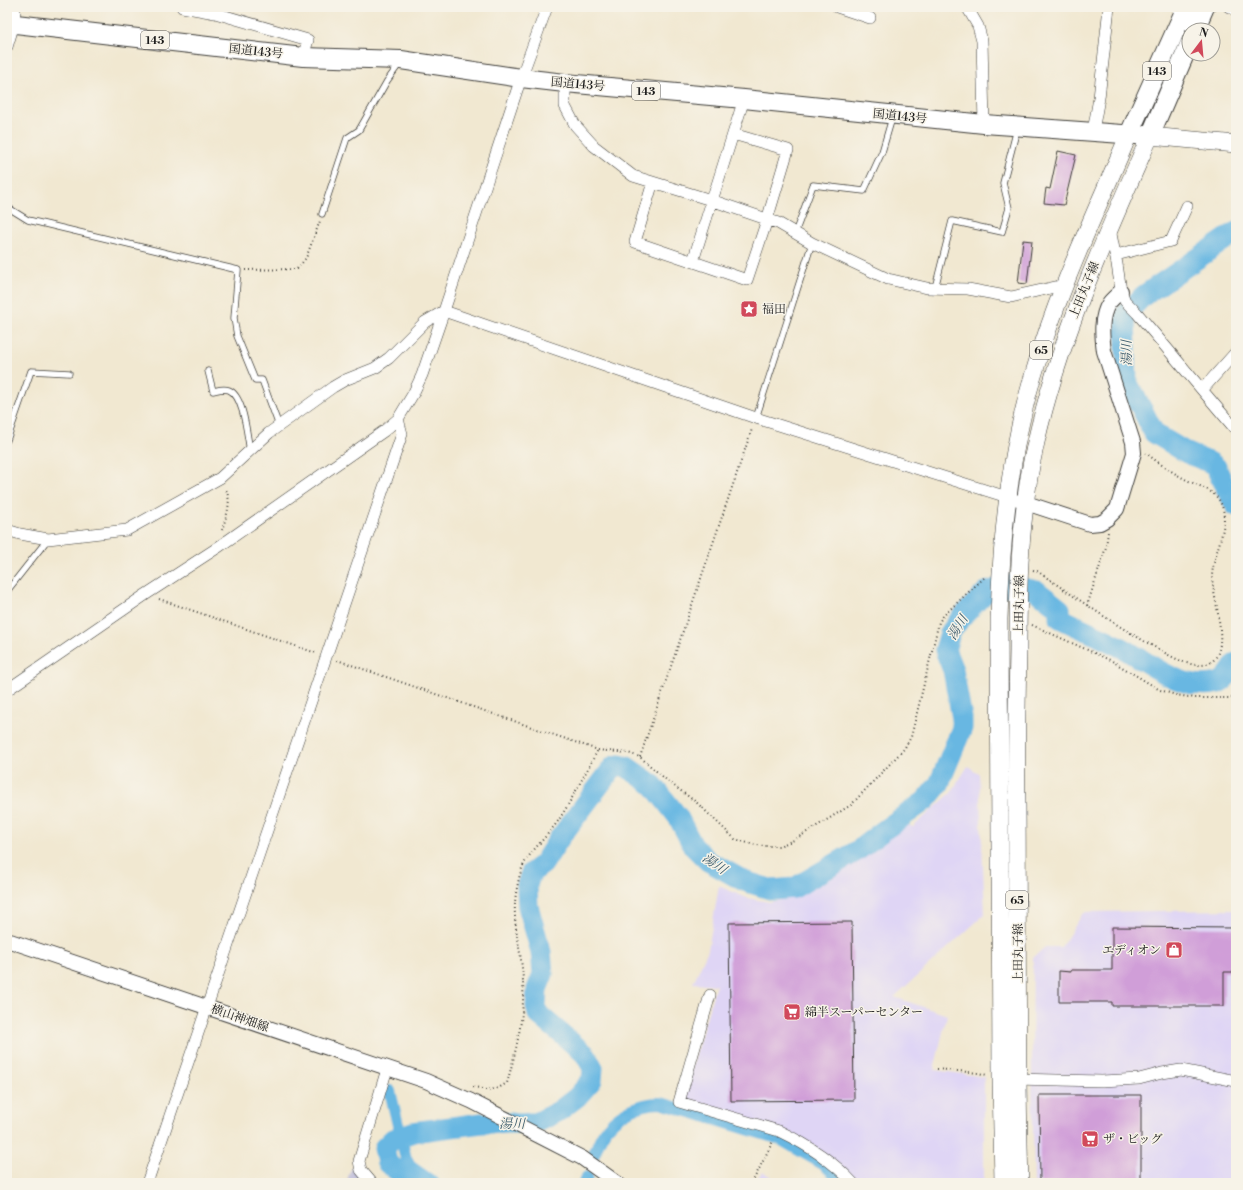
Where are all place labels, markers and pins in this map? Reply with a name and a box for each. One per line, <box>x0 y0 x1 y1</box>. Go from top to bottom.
place icon: 福田 <box>739 299 759 319</box>
place label: 福田 <box>762 302 786 317</box>
shop icon: エディオン <box>1164 940 1184 960</box>
place label: エディオン <box>1102 943 1161 958</box>
supermarket icon: 綿半スーパーセンター <box>782 1002 802 1022</box>
place label: 綿半スーパーセンター <box>805 1005 923 1020</box>
supermarket icon: ザ・ビッグ <box>1080 1129 1100 1149</box>
place label: ザ・ビッグ <box>1103 1132 1163 1147</box>

